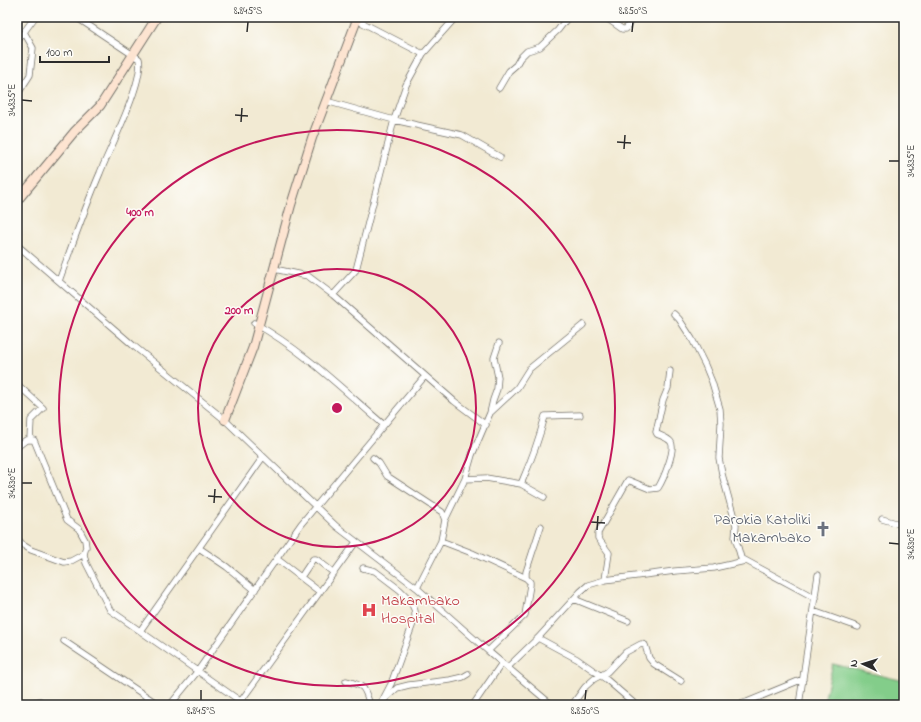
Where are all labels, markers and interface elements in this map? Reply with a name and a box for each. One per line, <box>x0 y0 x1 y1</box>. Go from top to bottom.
text: 8.845°S <box>234 4 263 19</box>
text: 8.850°S <box>619 4 648 19</box>
scale bar <box>40 38 109 64</box>
text: 100 m <box>46 44 73 62</box>
text: 34.835°E <box>5 84 20 116</box>
text: 34.835°E <box>904 145 919 177</box>
text: 400 m <box>125 204 154 222</box>
text: 200 m <box>224 302 254 320</box>
centre of rings <box>330 401 344 415</box>
text: 34.830°E <box>5 467 20 499</box>
place label: Parokia Katoliki Makambako <box>714 508 811 550</box>
church icon: Parokia Katoliki Makambako <box>814 520 832 538</box>
text: 34.830°E <box>904 528 919 560</box>
place label: Makambako Hospital <box>381 589 460 631</box>
hospital icon: Makambako Hospital <box>360 601 378 619</box>
north arrow <box>843 644 883 684</box>
text: N <box>846 659 862 668</box>
text: 8.845°S <box>187 704 216 719</box>
text: 8.850°S <box>571 704 600 719</box>

